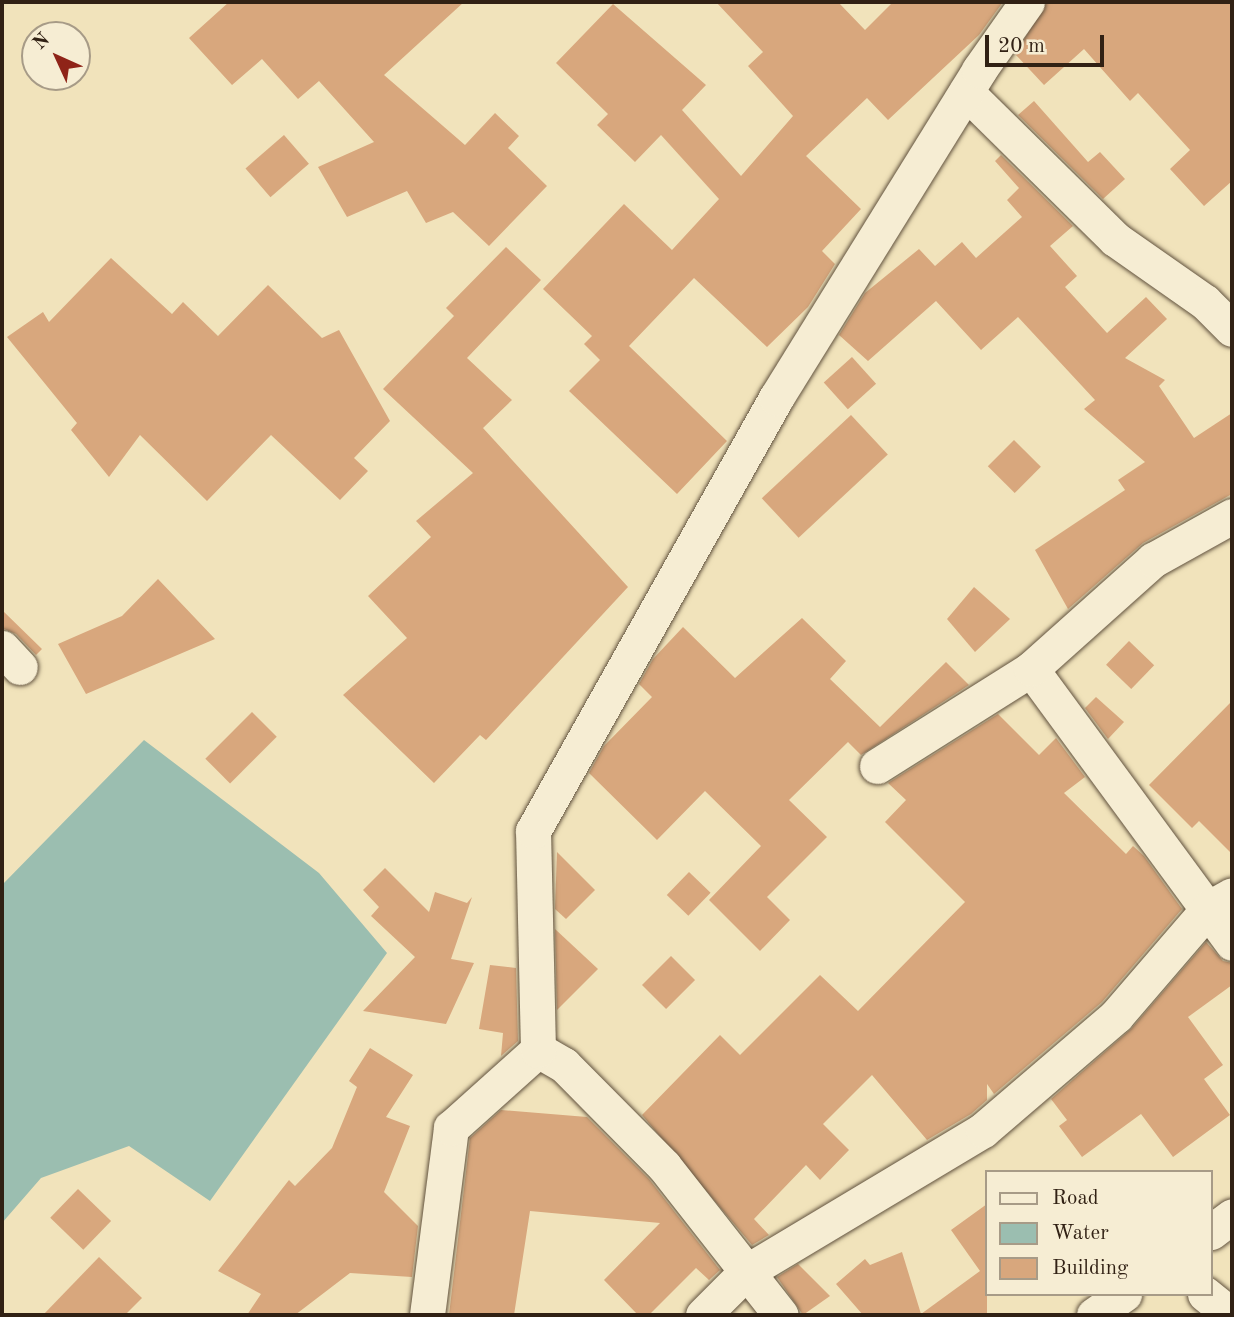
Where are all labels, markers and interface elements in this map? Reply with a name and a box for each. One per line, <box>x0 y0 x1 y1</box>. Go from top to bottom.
north arrow <box>21 21 91 91</box>
scale bar <box>989 21 1108 65</box>
text: N <box>30 30 54 54</box>
text: 20 m <box>998 36 1045 57</box>
legend <box>986 1170 1213 1296</box>
text: Road <box>1052 1188 1099 1209</box>
text: Water <box>1052 1223 1109 1244</box>
text: Building <box>1052 1258 1128 1279</box>

